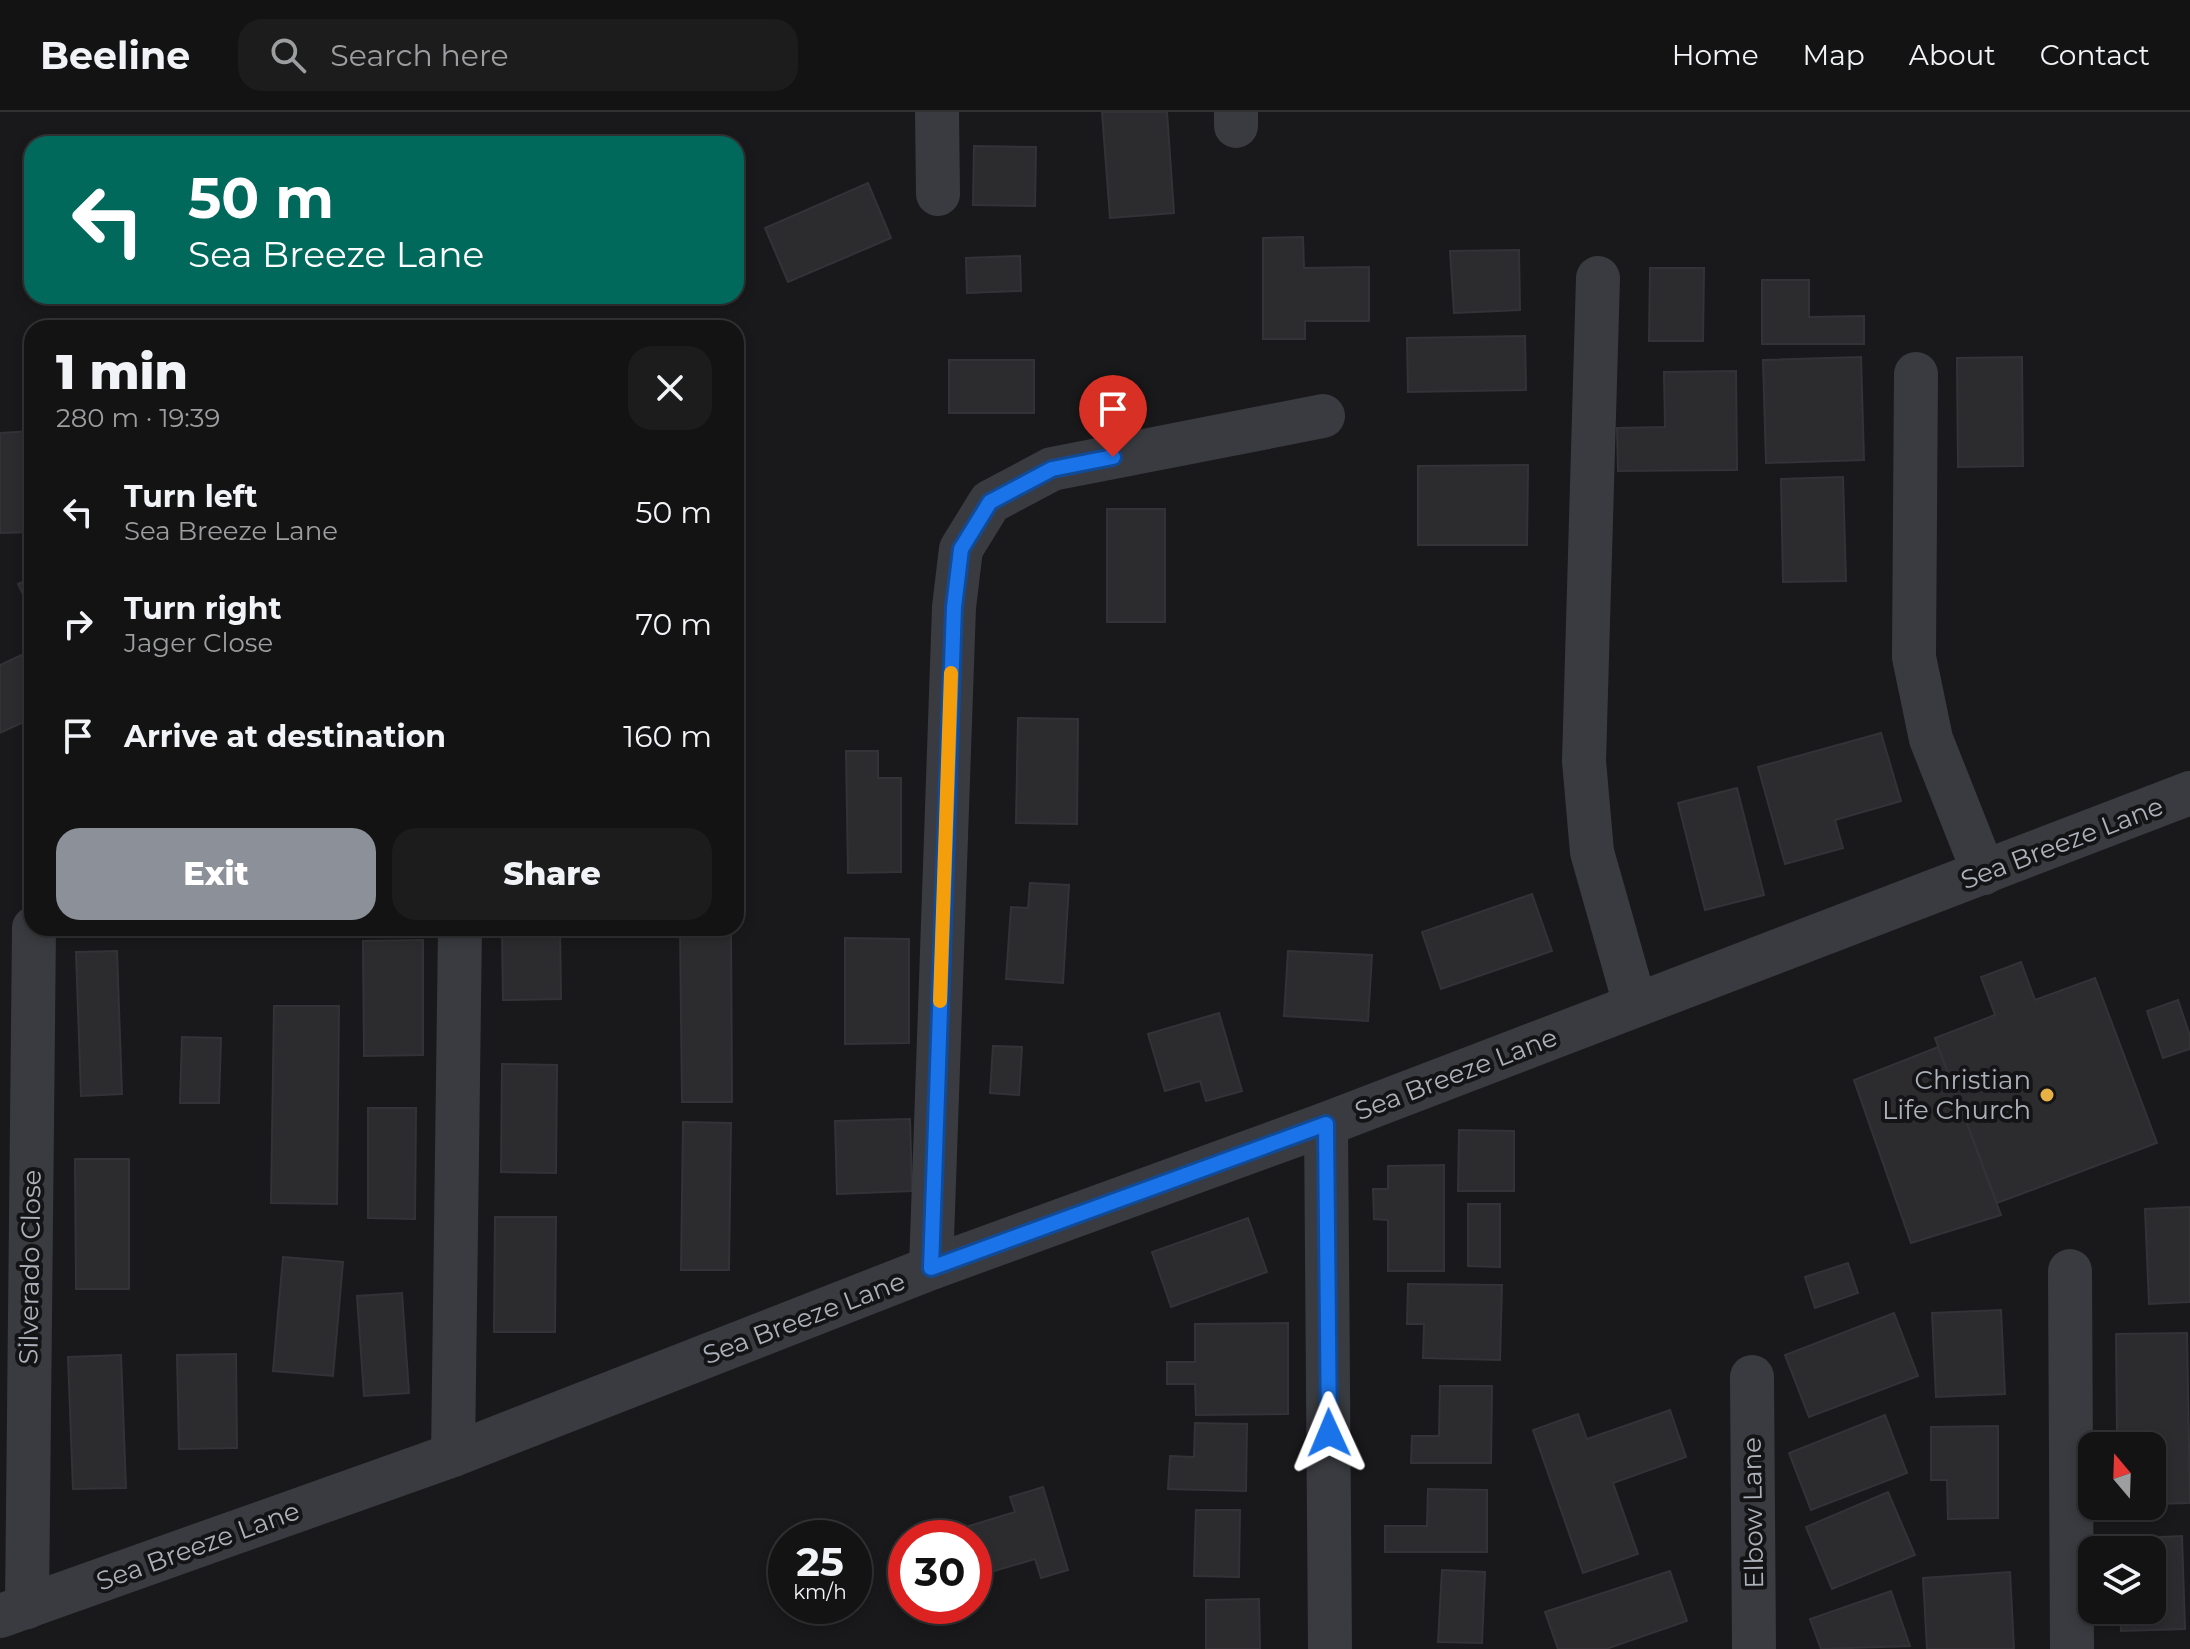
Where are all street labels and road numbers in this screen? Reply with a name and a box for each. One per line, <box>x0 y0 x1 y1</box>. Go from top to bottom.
street label: Sea Breeze Lane <box>1956 790 2168 896</box>
street label: Sea Breeze Lane <box>1350 1021 1562 1127</box>
street label: Silverado Close <box>12 1169 48 1365</box>
street label: Sea Breeze Lane <box>698 1265 910 1371</box>
street label: Elbow Lane <box>1736 1437 1770 1589</box>
street label: Sea Breeze Lane <box>92 1494 304 1598</box>

